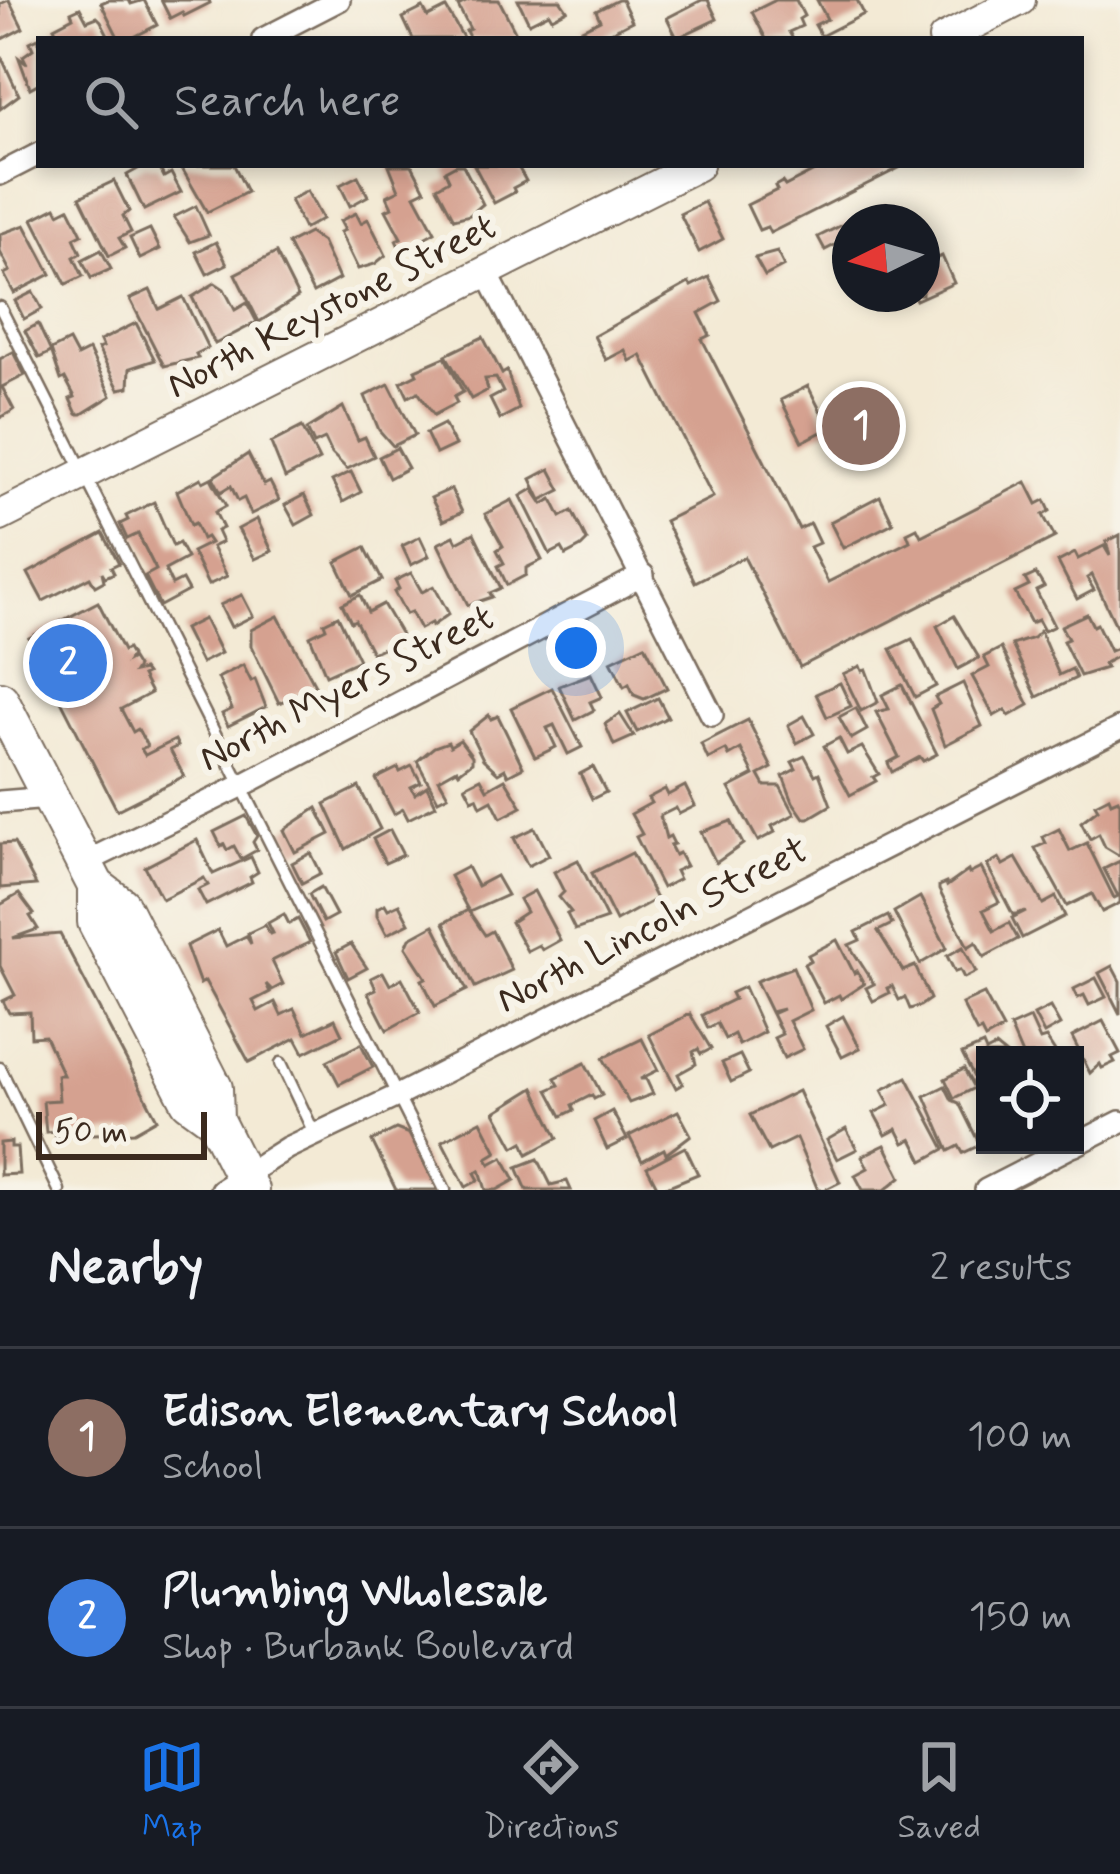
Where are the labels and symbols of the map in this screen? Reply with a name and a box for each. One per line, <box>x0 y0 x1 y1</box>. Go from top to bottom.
street label: North Keystone Street <box>159 202 505 412</box>
north arrow <box>832 204 940 312</box>
pin: 1 <box>822 381 900 471</box>
street label: North Myers Street <box>191 593 503 785</box>
pin: 2 <box>29 618 107 708</box>
your location <box>546 618 606 678</box>
street label: North Lincoln Street <box>489 825 817 1027</box>
scale bar <box>36 1106 207 1159</box>

